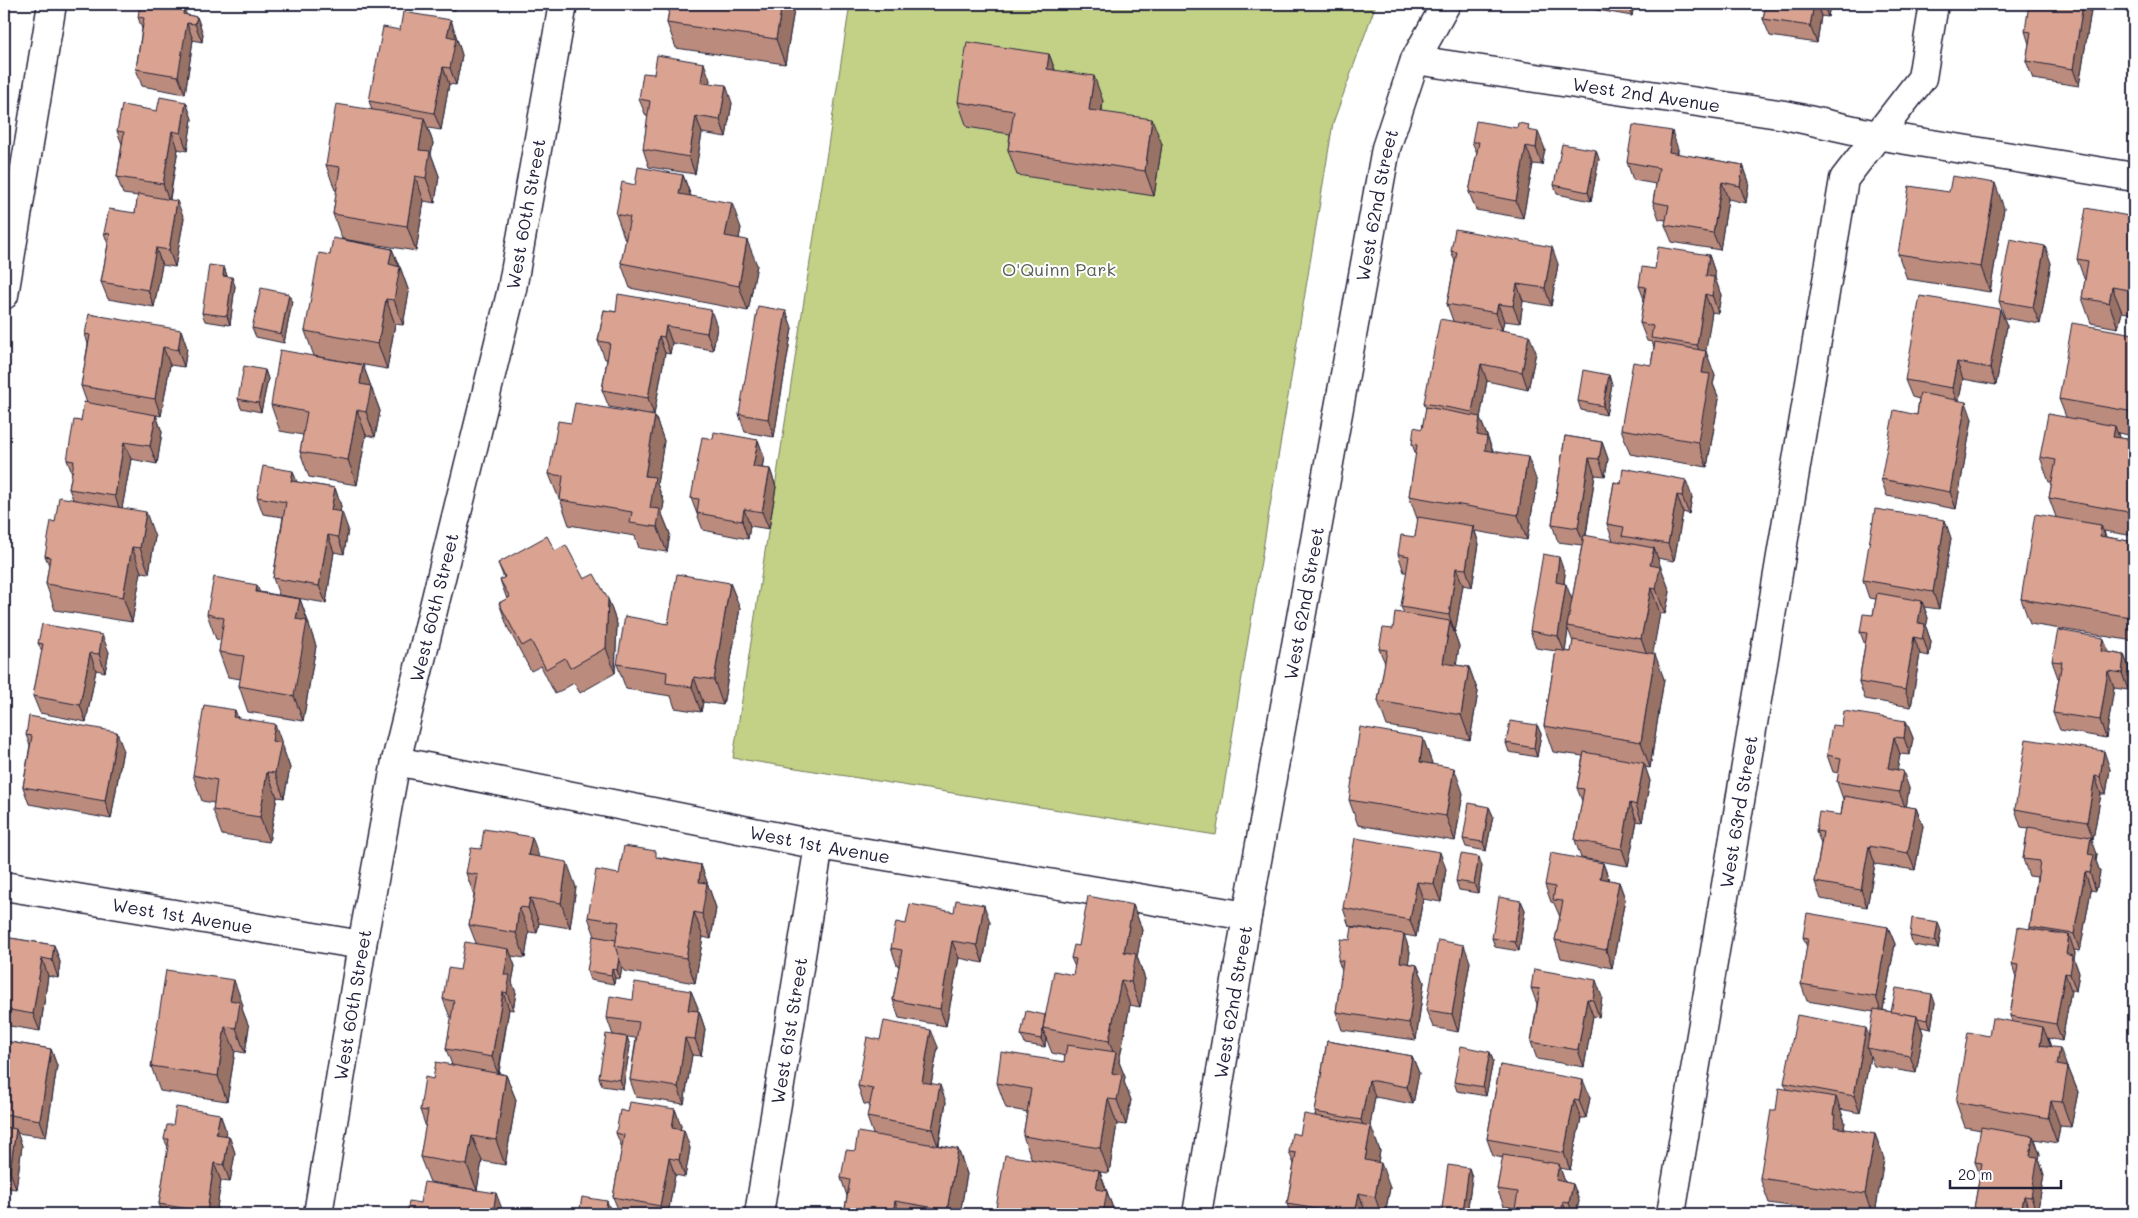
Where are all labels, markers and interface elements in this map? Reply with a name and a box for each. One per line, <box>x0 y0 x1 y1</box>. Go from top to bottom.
street label: West 2nd Avenue <box>1571 72 1722 117</box>
street label: West 62nd Street <box>1350 125 1404 283</box>
street label: West 60th Street <box>500 137 551 291</box>
park label: O'Quinn Park <box>1002 257 1116 281</box>
street label: West 62nd Street <box>1278 525 1329 682</box>
street label: West 60th Street <box>404 530 464 684</box>
street label: West 63rd Street <box>1714 733 1763 890</box>
street label: West 1st Avenue <box>748 820 892 869</box>
street label: West 1st Avenue <box>110 892 255 939</box>
street label: West 62nd Street <box>1208 924 1257 1080</box>
street label: West 60th Street <box>328 927 377 1082</box>
street label: West 61st Street <box>765 955 813 1105</box>
scale bar <box>1950 1158 2062 1190</box>
text: 20 m <box>1958 1164 1992 1184</box>

